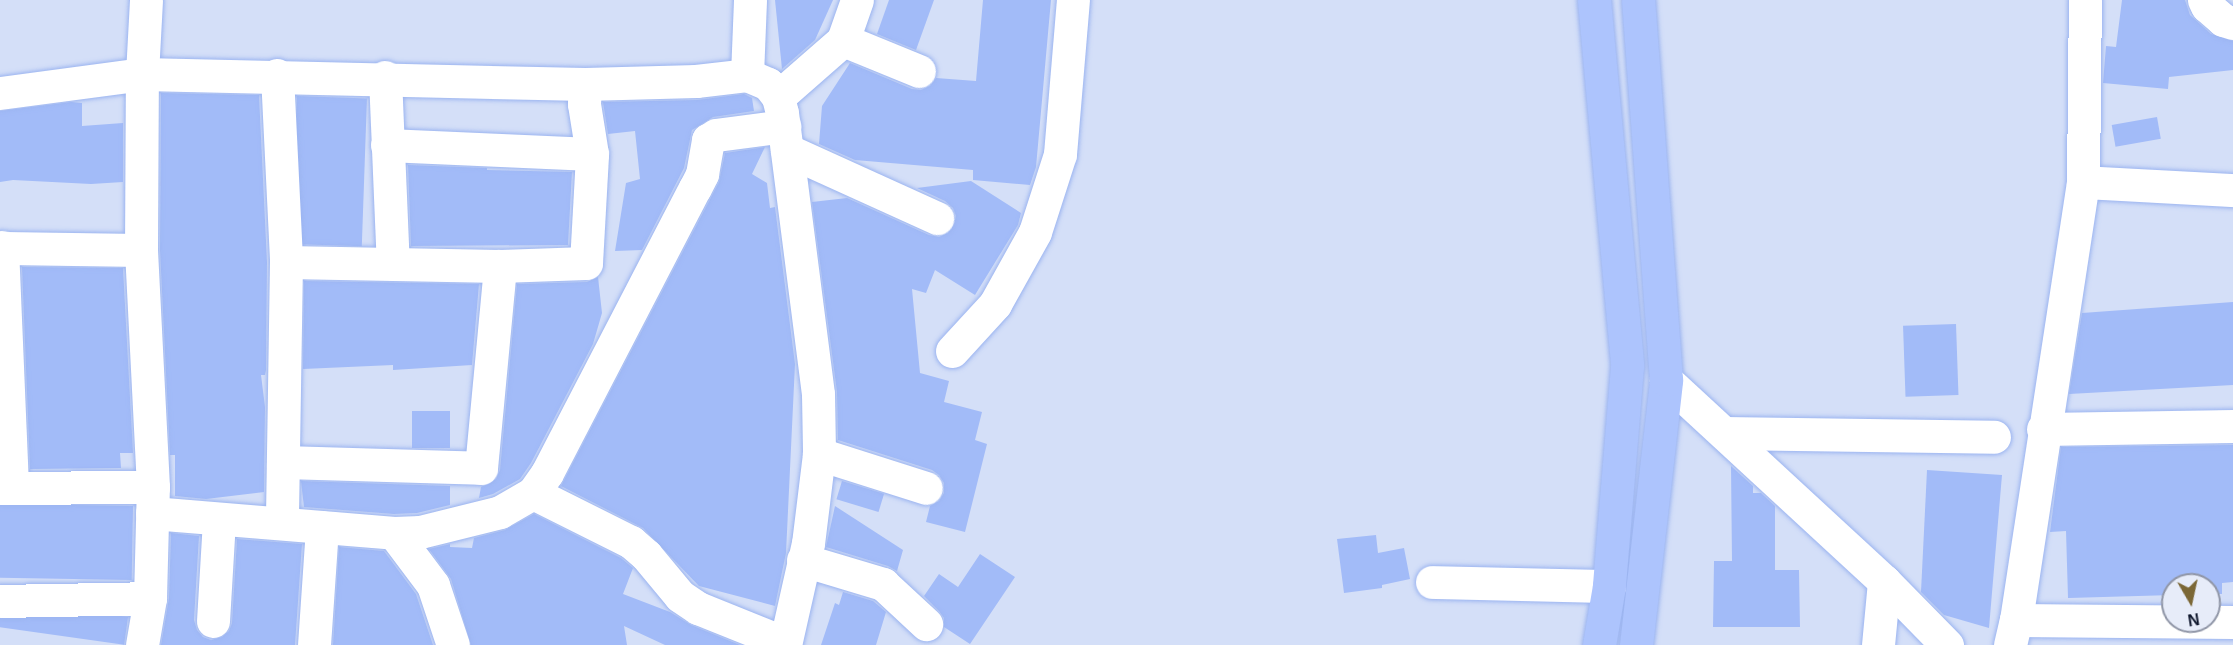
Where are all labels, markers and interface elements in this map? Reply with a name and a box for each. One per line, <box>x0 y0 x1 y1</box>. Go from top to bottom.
north arrow <box>2161 573 2221 633</box>
text: N <box>2187 610 2201 629</box>

